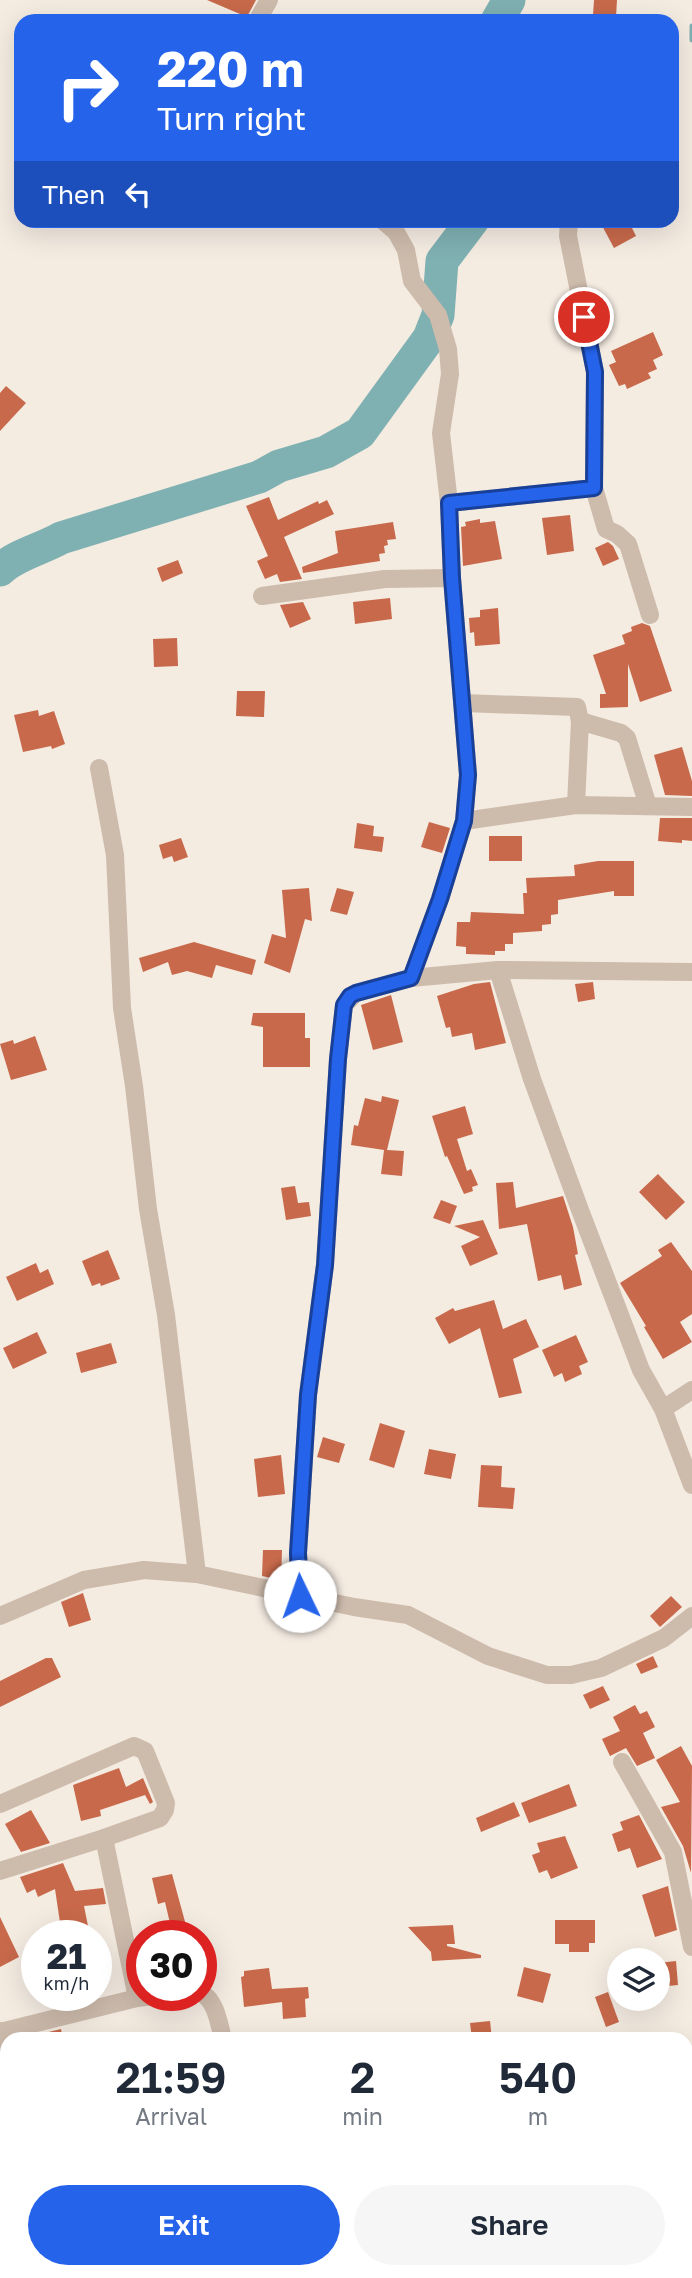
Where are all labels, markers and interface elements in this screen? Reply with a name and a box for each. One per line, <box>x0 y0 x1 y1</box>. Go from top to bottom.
text: 220 m <box>157 39 304 98</box>
icon: right <box>42 42 133 133</box>
text: Turn right <box>157 99 306 137</box>
icon: left <box>119 175 157 213</box>
text: Then <box>42 179 105 210</box>
pin <box>554 287 614 347</box>
icon: arrive <box>565 298 603 336</box>
position arrow <box>263 1559 337 1633</box>
speed limit sign: 30 <box>126 1920 217 2011</box>
text: 21 <box>47 1935 86 1977</box>
map controls <box>607 1948 670 2011</box>
button: layers <box>607 1948 670 2011</box>
text: km/h <box>44 1972 89 1994</box>
text: 21:59 <box>116 2052 227 2102</box>
text: 2 <box>350 2052 375 2102</box>
text: 540 <box>499 2052 577 2102</box>
text: Arrival <box>135 2102 207 2130</box>
text: min <box>342 2102 383 2130</box>
text: m <box>528 2102 548 2130</box>
button: Exit <box>28 2185 340 2265</box>
button: Share <box>354 2185 665 2265</box>

